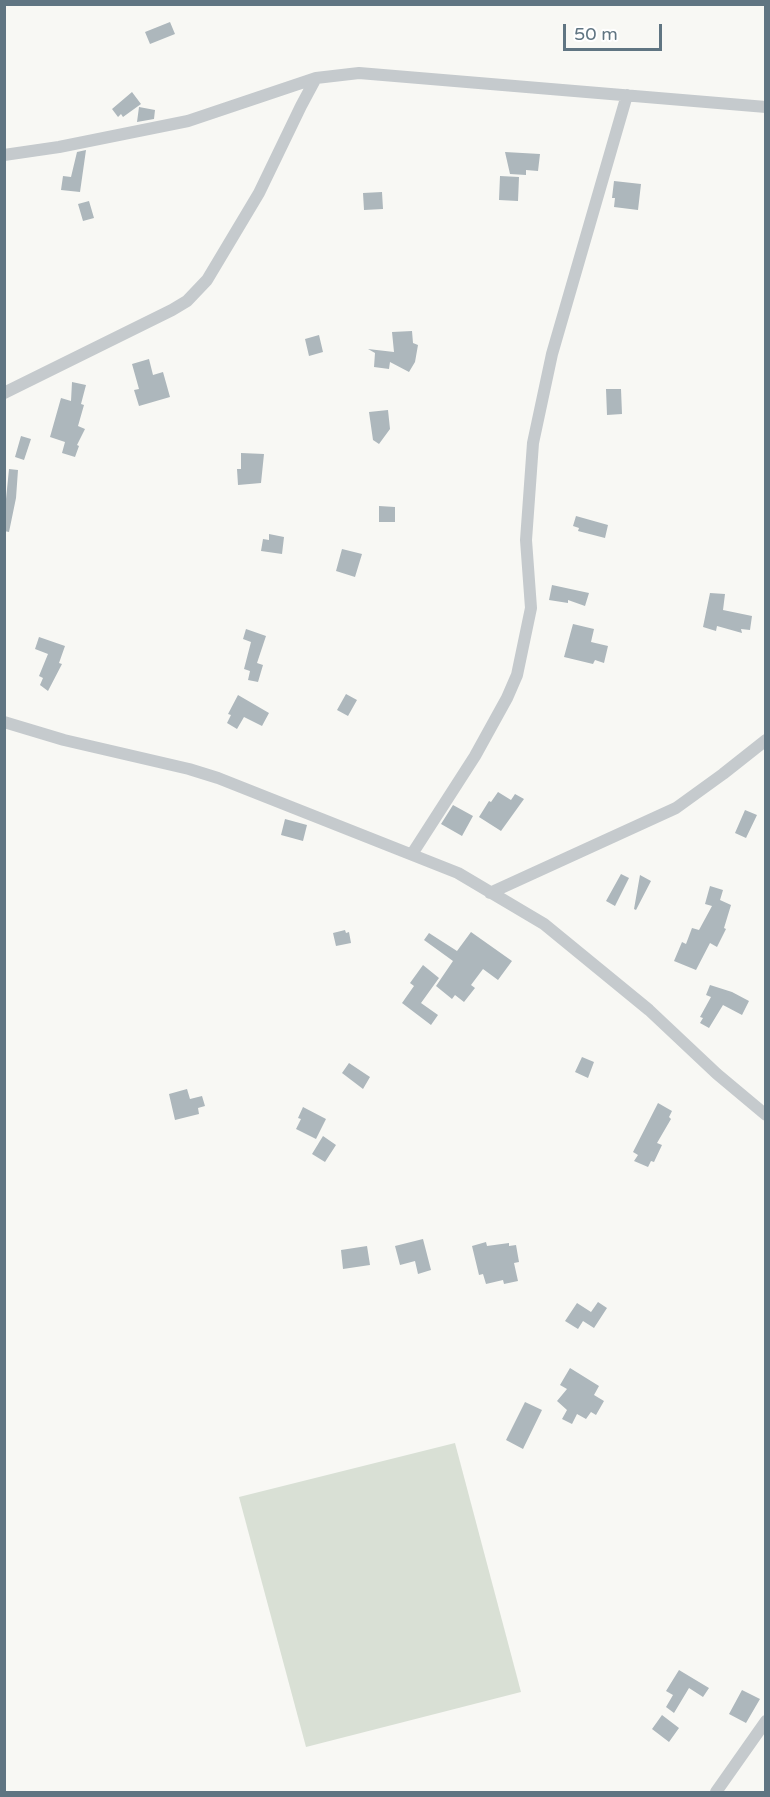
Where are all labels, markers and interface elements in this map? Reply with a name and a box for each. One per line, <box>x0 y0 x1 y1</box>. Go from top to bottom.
scale bar <box>566 12 665 50</box>
text: 50 m <box>574 23 618 45</box>

